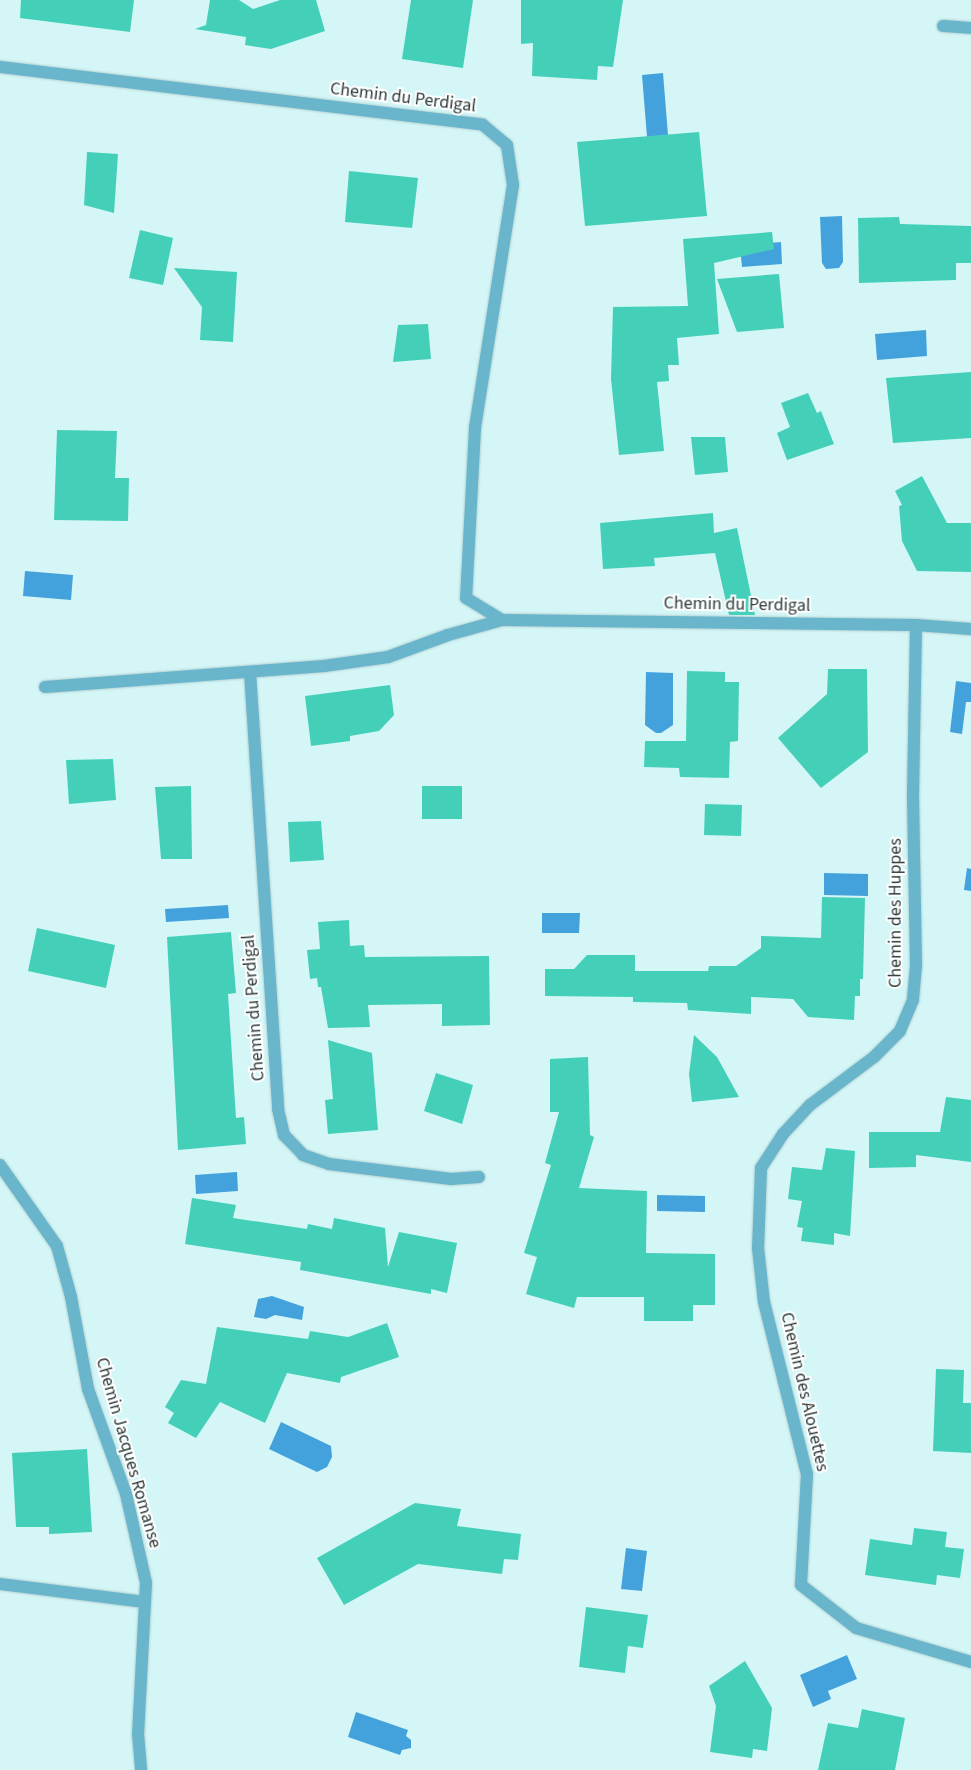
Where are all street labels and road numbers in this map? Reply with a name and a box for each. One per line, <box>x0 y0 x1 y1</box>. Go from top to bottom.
street label: Chemin du Perdigal <box>329 78 477 118</box>
street label: Chemin du Perdigal <box>663 593 811 617</box>
street label: Chemin des Huppes <box>885 838 907 988</box>
street label: Chemin du Perdigal <box>238 934 270 1082</box>
street label: Chemin des Alouettes <box>775 1310 833 1474</box>
street label: Chemin Jacques Romanse <box>90 1355 166 1551</box>

